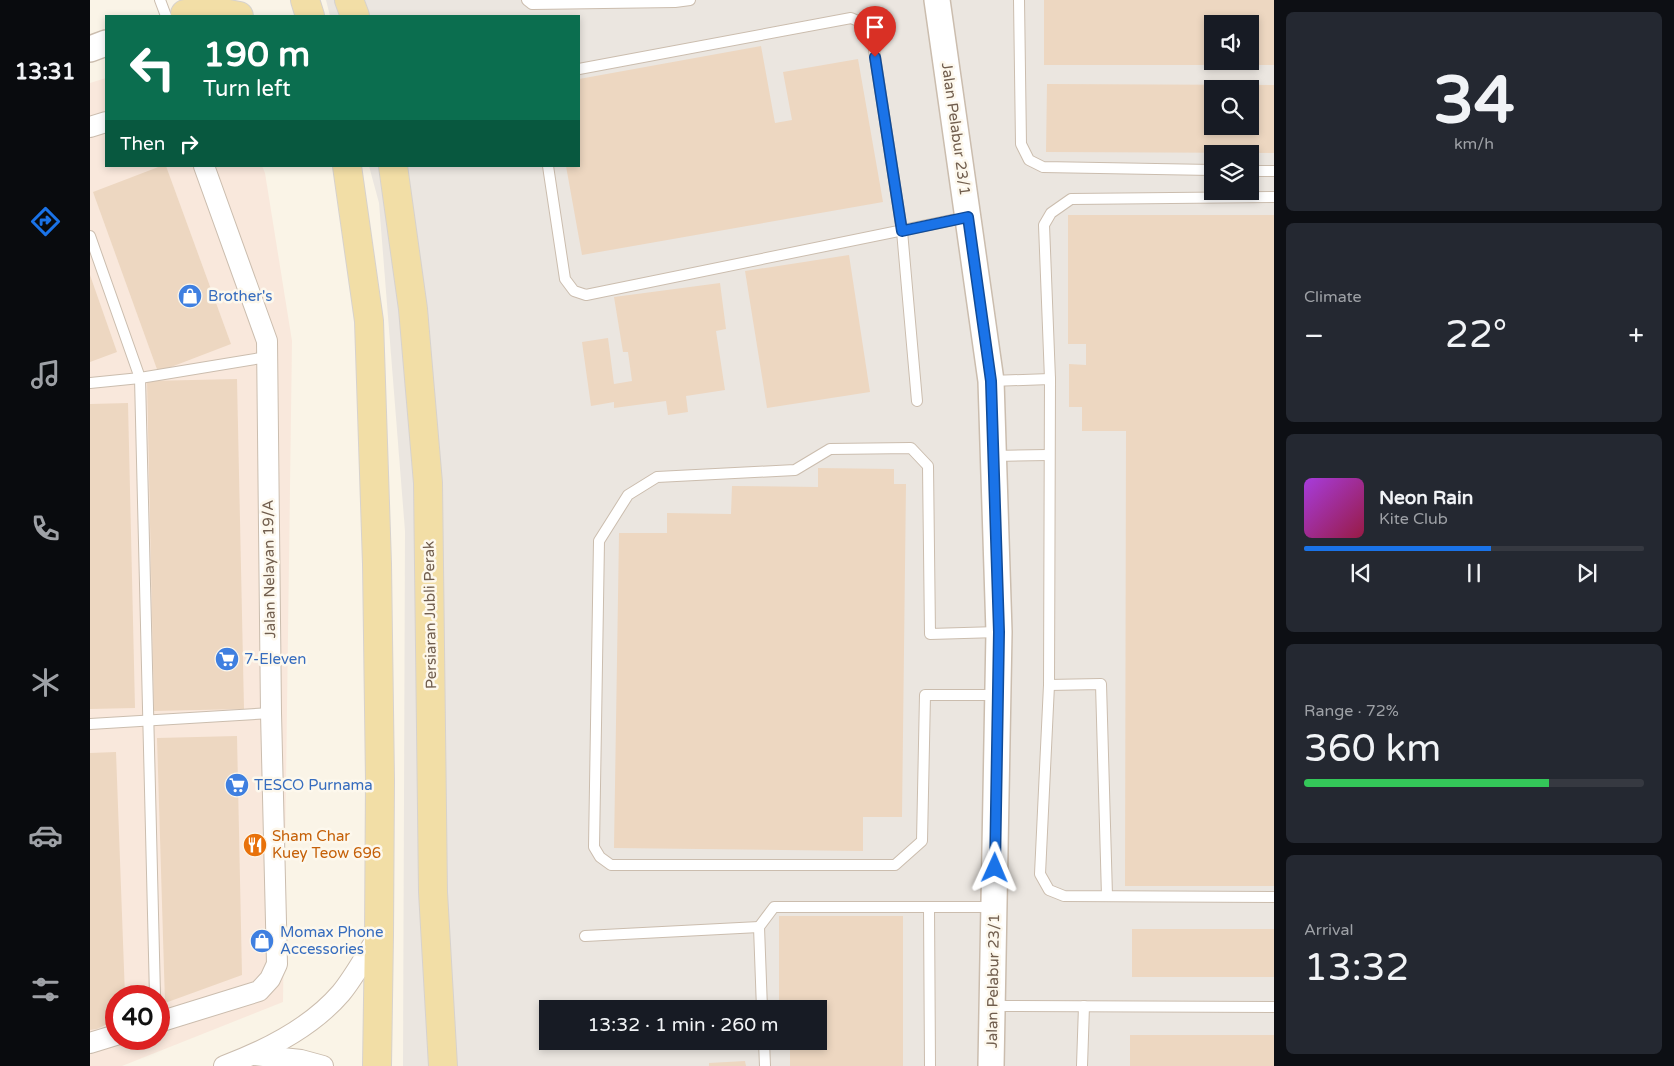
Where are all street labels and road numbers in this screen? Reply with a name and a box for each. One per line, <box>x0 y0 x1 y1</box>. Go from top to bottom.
street label: Jalan Pelabur 23/1 <box>938 61 974 197</box>
street label: Jalan Nelayan 19/A <box>259 500 279 638</box>
street label: Persiaran Jubli Perak <box>420 541 440 689</box>
street label: Jalan Pelabur 23/1 <box>983 914 1003 1048</box>

